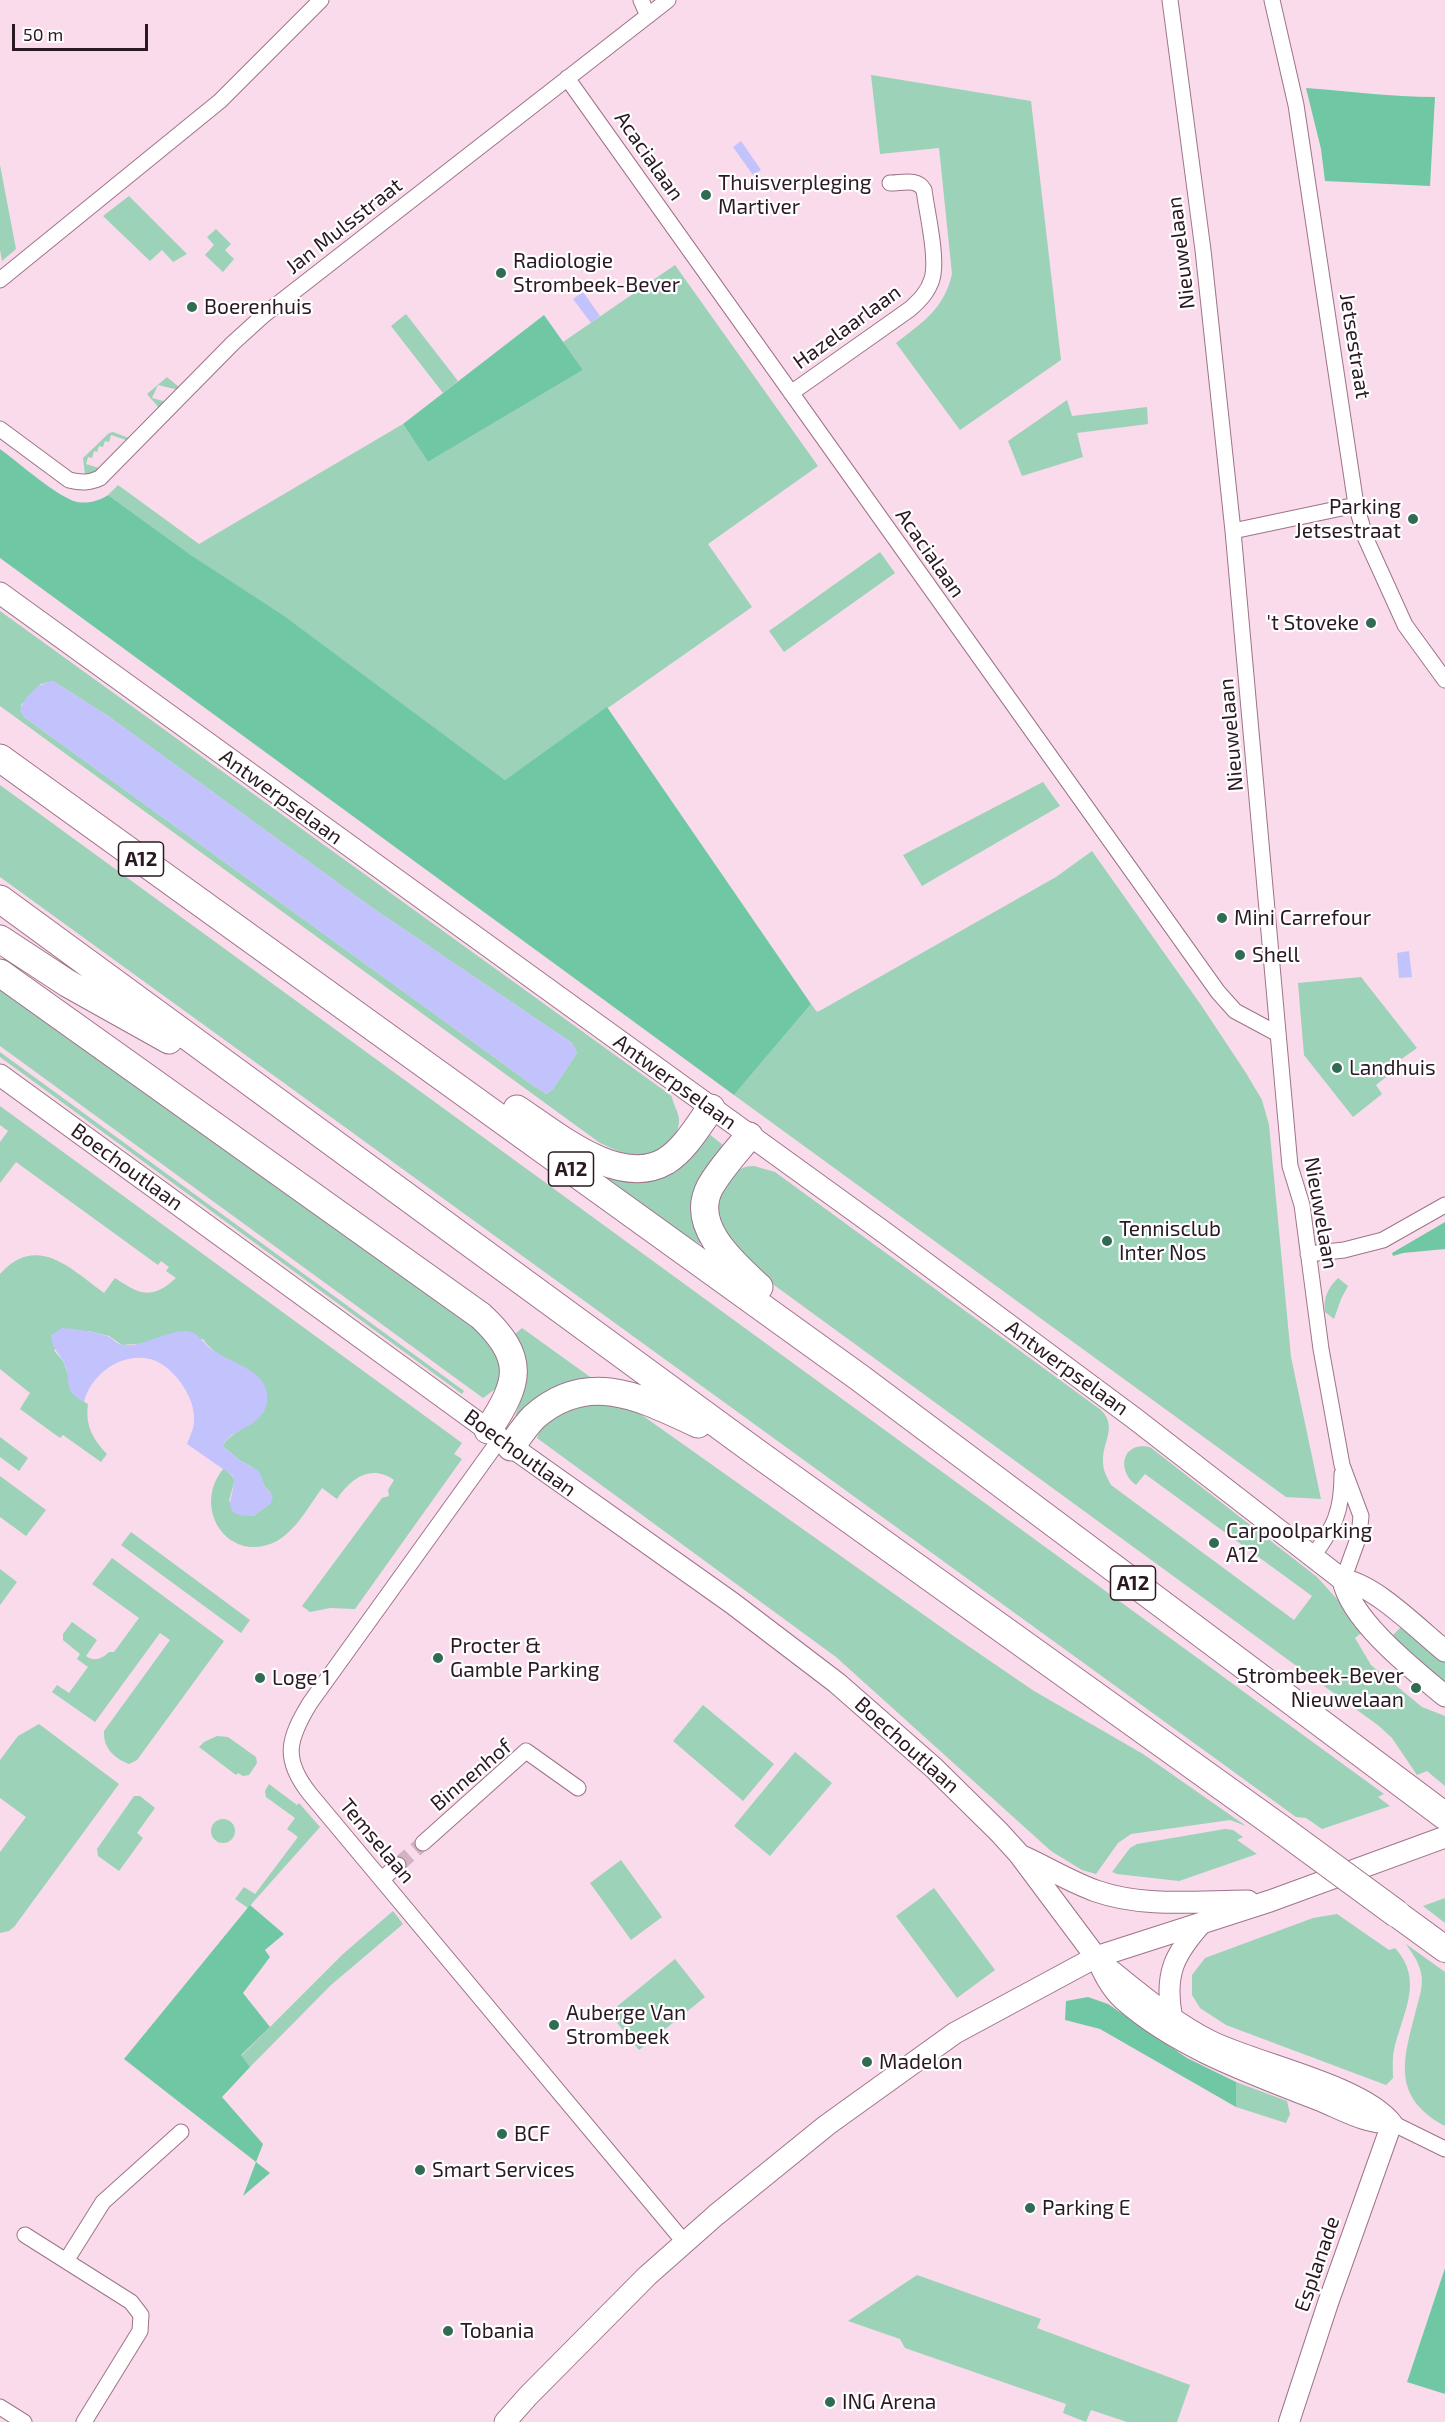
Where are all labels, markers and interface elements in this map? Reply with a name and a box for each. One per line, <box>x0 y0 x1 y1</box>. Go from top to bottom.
scale bar <box>15 12 152 50</box>
text: 50 m <box>23 23 63 45</box>
street label: Acacialaan <box>609 106 689 206</box>
place label: Thuisverpleging Martiver <box>718 170 871 220</box>
street label: Jan Mulsstraat <box>281 173 407 279</box>
marker: Thuisverpleging Martiver <box>699 188 713 202</box>
street label: Nieuwelaan <box>1162 195 1200 311</box>
place label: Radiologie Strombeek-Bever <box>513 248 680 298</box>
marker: Radiologie Strombeek-Bever <box>494 266 508 280</box>
street label: Hazelaarlaan <box>788 280 906 374</box>
street label: Jetsestraat <box>1334 291 1376 401</box>
place label: Boerenhuis <box>204 294 312 320</box>
marker: Boerenhuis <box>185 300 199 314</box>
place label: Parking Jetsestraat <box>1294 494 1401 544</box>
street label: Acacialaan <box>890 503 970 603</box>
marker: Parking Jetsestraat <box>1406 512 1420 526</box>
place label: 't Stoveke <box>1267 610 1359 636</box>
marker: 't Stoveke <box>1364 616 1378 630</box>
street label: Nieuwelaan <box>1214 677 1248 793</box>
street label: Antwerpselaan <box>215 744 347 850</box>
road number: A12 <box>118 842 164 876</box>
place label: Mini Carrefour <box>1234 905 1371 931</box>
marker: Mini Carrefour <box>1215 911 1229 925</box>
place label: Shell <box>1252 942 1300 968</box>
marker: Shell <box>1233 948 1247 962</box>
street label: Antwerpselaan <box>609 1029 741 1135</box>
place label: Landhuis <box>1349 1055 1436 1081</box>
marker: Landhuis <box>1330 1061 1344 1075</box>
street label: Boechoutlaan <box>66 1118 188 1216</box>
road number: A12 <box>548 1152 594 1186</box>
street label: Nieuwelaan <box>1299 1155 1343 1271</box>
place label: Tennisclub Inter Nos <box>1119 1216 1221 1266</box>
marker: Tennisclub Inter Nos <box>1100 1234 1114 1248</box>
street label: Antwerpselaan <box>1001 1315 1133 1421</box>
street label: Boechoutlaan <box>459 1404 581 1502</box>
place label: Carpoolparking A12 <box>1226 1518 1372 1568</box>
marker: Carpoolparking A12 <box>1207 1536 1221 1550</box>
road number: A12 <box>1110 1566 1156 1600</box>
place label: Procter & Gamble Parking <box>450 1633 599 1683</box>
marker: Procter & Gamble Parking <box>431 1651 445 1665</box>
place label: Strombeek-Bever Nieuwelaan <box>1237 1663 1404 1713</box>
place label: Loge 1 <box>272 1665 331 1691</box>
marker: Loge 1 <box>253 1671 267 1685</box>
marker: Strombeek-Bever Nieuwelaan <box>1409 1681 1423 1695</box>
street label: Boechoutlaan <box>849 1691 965 1799</box>
street label: Binnenhof <box>425 1734 517 1816</box>
street label: Temselaan <box>334 1793 420 1889</box>
place label: Auberge Van Strombeek <box>566 2000 686 2050</box>
marker: Auberge Van Strombeek <box>547 2018 561 2032</box>
place label: Madelon <box>879 2049 963 2075</box>
marker: Madelon <box>860 2055 874 2069</box>
place label: BCF <box>514 2121 550 2147</box>
marker: BCF <box>495 2127 509 2141</box>
place label: Smart Services <box>432 2157 575 2183</box>
marker: Smart Services <box>413 2163 427 2177</box>
place label: Parking E <box>1042 2195 1131 2221</box>
marker: Parking E <box>1023 2201 1037 2215</box>
street label: Esplanade <box>1289 2213 1345 2315</box>
place label: Tobania <box>460 2318 534 2344</box>
marker: Tobania <box>441 2324 455 2338</box>
place label: ING Arena <box>842 2389 936 2415</box>
marker: ING Arena <box>823 2395 837 2409</box>

